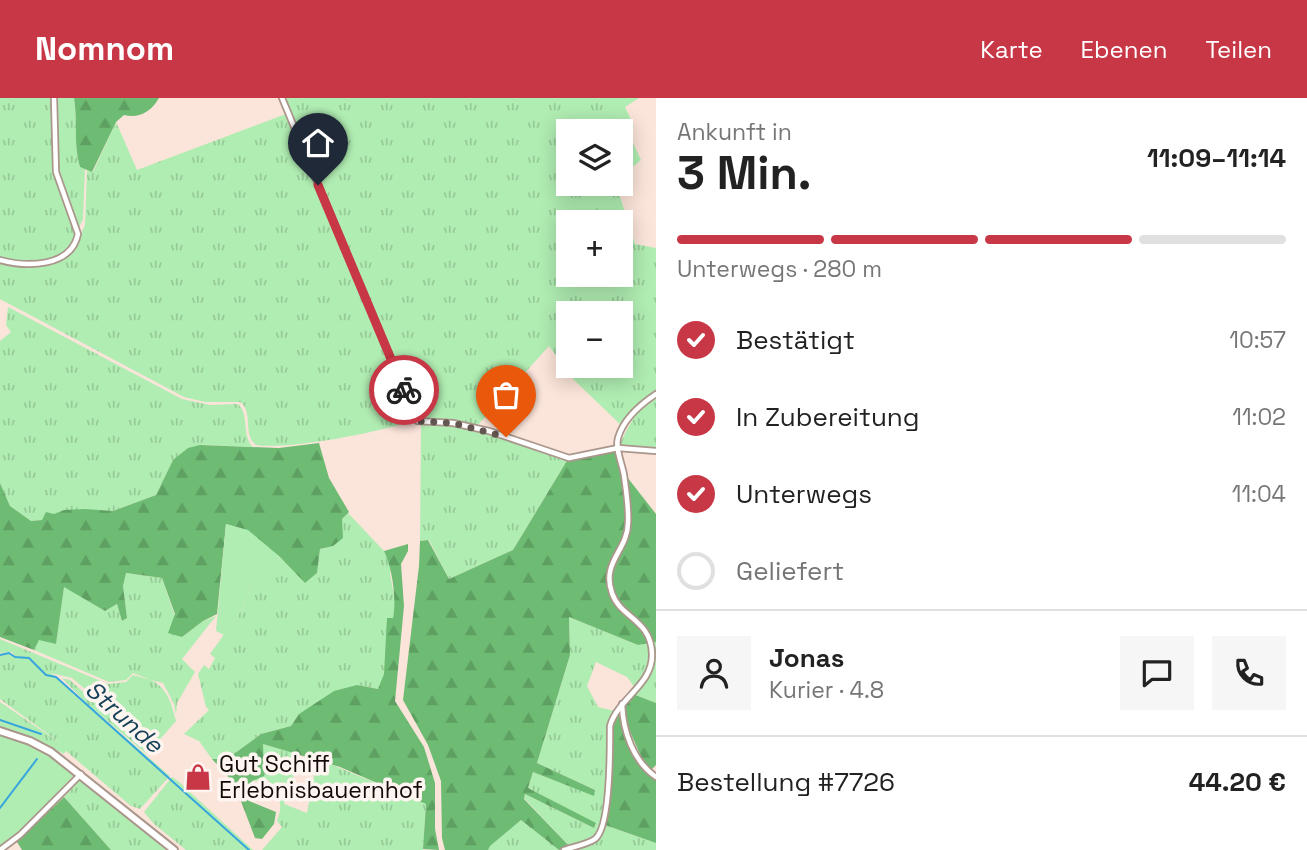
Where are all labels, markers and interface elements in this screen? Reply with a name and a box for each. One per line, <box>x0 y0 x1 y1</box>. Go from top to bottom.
text: Nomnom <box>35 28 174 70</box>
text: Karte <box>980 34 1043 65</box>
text: Ebenen <box>1081 34 1167 65</box>
text: Teilen <box>1205 34 1272 65</box>
pin <box>288 113 348 185</box>
text: Ankunft in <box>677 117 792 147</box>
map controls <box>556 119 633 378</box>
button: layers <box>556 119 633 196</box>
icon: home <box>299 124 337 162</box>
text: 11:09–11:14 <box>1147 141 1286 175</box>
text: 3 Min. <box>677 144 812 202</box>
button: + <box>556 210 633 287</box>
text: Unterwegs · 280 m <box>677 254 882 284</box>
button: − <box>556 301 633 378</box>
icon: check <box>677 321 715 359</box>
text: Bestätigt <box>736 323 855 357</box>
text: 10:57 <box>1229 325 1286 355</box>
courier <box>369 355 439 425</box>
pin <box>476 365 536 437</box>
icon: bike <box>385 371 423 409</box>
icon: bag <box>487 376 525 414</box>
icon: check <box>677 398 715 436</box>
text: In Zubereitung <box>736 400 920 434</box>
text: 11:02 <box>1232 402 1286 432</box>
icon: check <box>677 475 715 513</box>
text: Unterwegs <box>736 477 872 511</box>
text: 11:04 <box>1232 479 1286 509</box>
text: Geliefert <box>736 554 844 588</box>
button: person <box>677 636 751 710</box>
button: chat <box>1120 636 1194 710</box>
button: phone <box>1212 636 1286 710</box>
text: Jonas <box>769 641 844 675</box>
water label: Strunde <box>79 674 170 760</box>
text: Kurier · 4.8 <box>769 675 884 705</box>
place label: Gut Schiff Erlebnisbauernhof <box>219 749 423 805</box>
shop icon: Gut Schiff Erlebnisbauernhof <box>183 762 213 792</box>
text: Bestellung #7726 <box>677 765 895 799</box>
text: 44.20 € <box>1189 765 1286 799</box>

